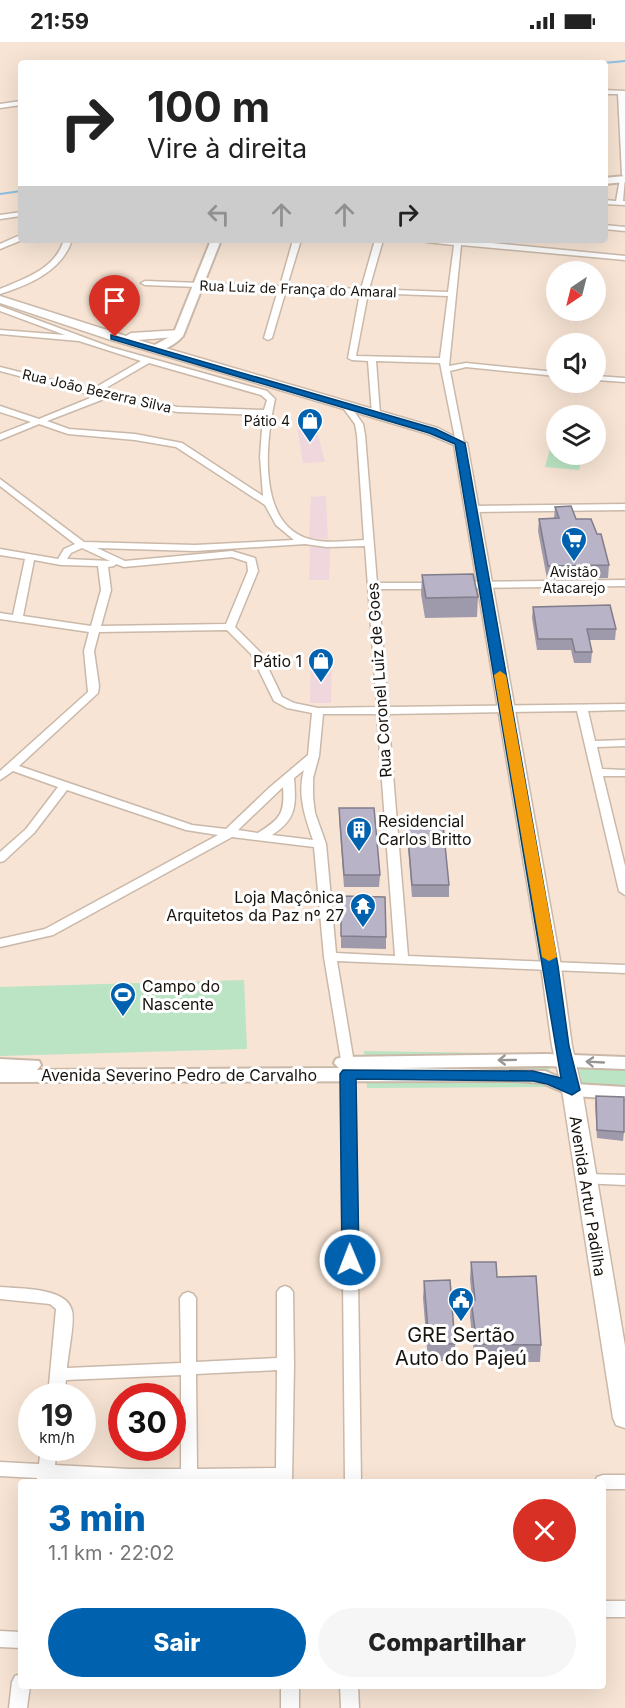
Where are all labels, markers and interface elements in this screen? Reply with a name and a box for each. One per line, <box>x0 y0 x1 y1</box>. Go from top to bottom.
text: 21:59 <box>30 8 89 34</box>
text: 100 m <box>147 81 270 132</box>
icon: right <box>48 84 126 162</box>
text: Vire à direita <box>147 132 307 165</box>
icon: left <box>202 198 235 231</box>
icon: ahead <box>265 198 298 231</box>
icon: ahead <box>328 198 361 231</box>
icon: right <box>391 198 424 231</box>
north arrow <box>546 261 606 321</box>
map controls <box>546 261 606 465</box>
pin <box>89 275 140 337</box>
street label: Rua Luiz de França do Amaral <box>199 277 397 300</box>
icon: arrive <box>98 284 131 317</box>
button: sound <box>546 333 606 393</box>
street label: Rua João Bezerra Silva <box>21 365 173 416</box>
button: layers <box>546 405 606 465</box>
shop icon: Pátio 4 <box>295 406 325 444</box>
place label: Pátio 4 <box>244 412 290 429</box>
supermarket icon: Avistão Atacarejo <box>559 525 589 563</box>
place label: Avistão Atacarejo <box>543 563 605 596</box>
street label: Rua Coronel Luiz de Goes <box>362 582 396 778</box>
shop icon: Pátio 1 <box>306 646 336 684</box>
place label: Pátio 1 <box>253 651 302 671</box>
place label: Residencial Carlos Britto <box>378 811 472 849</box>
building icon: Residencial Carlos Britto <box>344 815 374 853</box>
place label: Loja Maçônica Arquitetos da Paz nº 27 <box>166 887 344 925</box>
temple icon: Loja Maçônica Arquitetos da Paz nº 27 <box>348 891 378 929</box>
place label: Campo do Nascente <box>142 976 220 1014</box>
sports icon: Campo do Nascente <box>108 980 138 1018</box>
one-way arrow <box>498 1054 518 1066</box>
one-way arrow <box>586 1056 606 1067</box>
street label: Avenida Severino Pedro de Carvalho <box>41 1065 317 1085</box>
street label: Avenida Artur Padilha <box>565 1114 611 1278</box>
position arrow <box>318 1228 382 1292</box>
public building icon: GRE Sertão Auto do Pajeú <box>446 1285 476 1323</box>
place label: GRE Sertão Auto do Pajeú <box>395 1323 527 1370</box>
speed limit sign: 30 <box>108 1383 186 1461</box>
text: 19 <box>41 1397 73 1433</box>
text: km/h <box>39 1428 75 1447</box>
text: 3 min <box>48 1496 146 1540</box>
button: close <box>513 1499 576 1562</box>
text: 1.1 km · 22:02 <box>48 1541 174 1565</box>
button: Sair <box>48 1608 306 1677</box>
button: Compartilhar <box>318 1608 576 1677</box>

